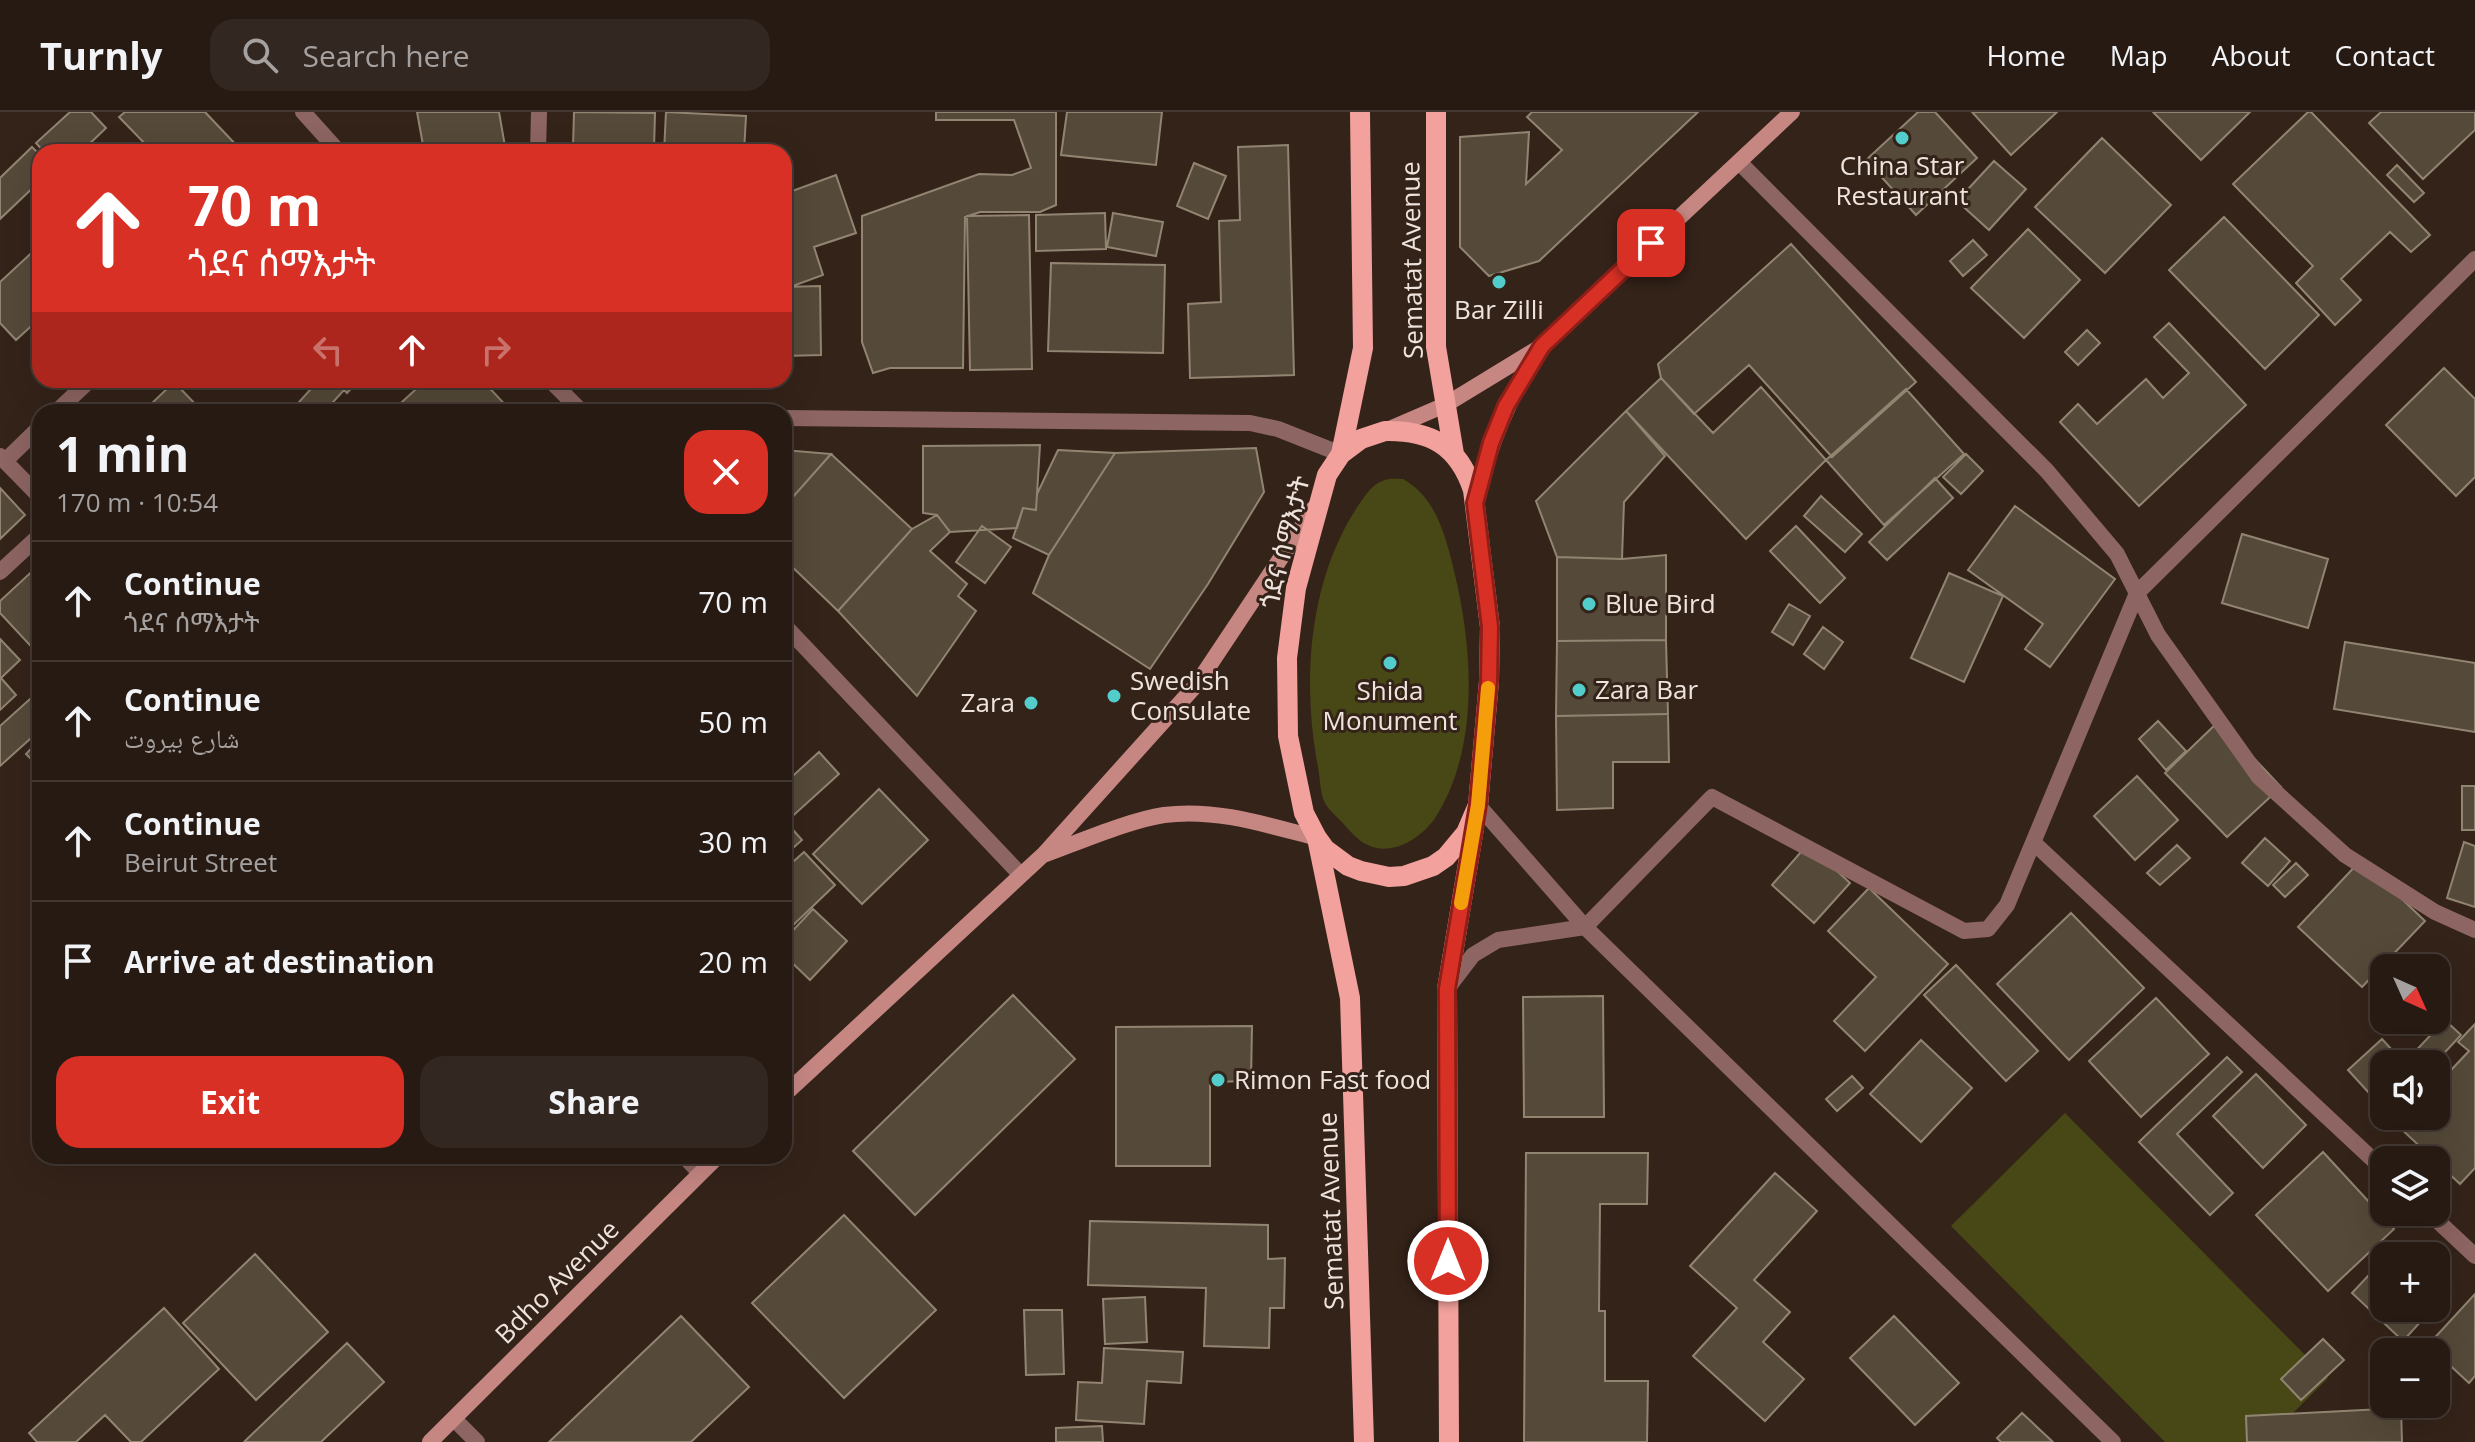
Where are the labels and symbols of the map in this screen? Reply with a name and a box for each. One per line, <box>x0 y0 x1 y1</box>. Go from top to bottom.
marker: China Star Restaurant <box>1893 129 1911 147</box>
place label: China Star Restaurant <box>1836 147 1968 213</box>
street label: Sematat Avenue <box>1391 161 1431 359</box>
pin <box>1617 209 1685 277</box>
marker: Bar Zilli <box>1490 273 1508 291</box>
place label: Bar Zilli <box>1454 291 1544 327</box>
street label: ጎደና ሰማእታት <box>1250 471 1318 612</box>
place label: Blue Bird <box>1605 585 1716 621</box>
marker: Blue Bird <box>1580 595 1598 613</box>
marker: Shida Monument <box>1381 654 1399 672</box>
place label: Swedish Consulate <box>1130 662 1251 728</box>
place label: Zara Bar <box>1595 671 1698 707</box>
place label: Shida Monument <box>1323 672 1457 738</box>
marker: Zara Bar <box>1570 681 1588 699</box>
place label: Zara <box>961 684 1015 720</box>
marker: Swedish Consulate <box>1105 687 1123 705</box>
marker: Zara <box>1022 694 1040 712</box>
north arrow <box>2370 954 2450 1034</box>
place label: Rimon Fast food <box>1234 1061 1431 1097</box>
marker: Rimon Fast food <box>1209 1071 1227 1089</box>
street label: Sematat Avenue <box>1309 1112 1351 1310</box>
street label: Bdho Avenue <box>486 1211 626 1351</box>
position arrow <box>1406 1219 1490 1303</box>

